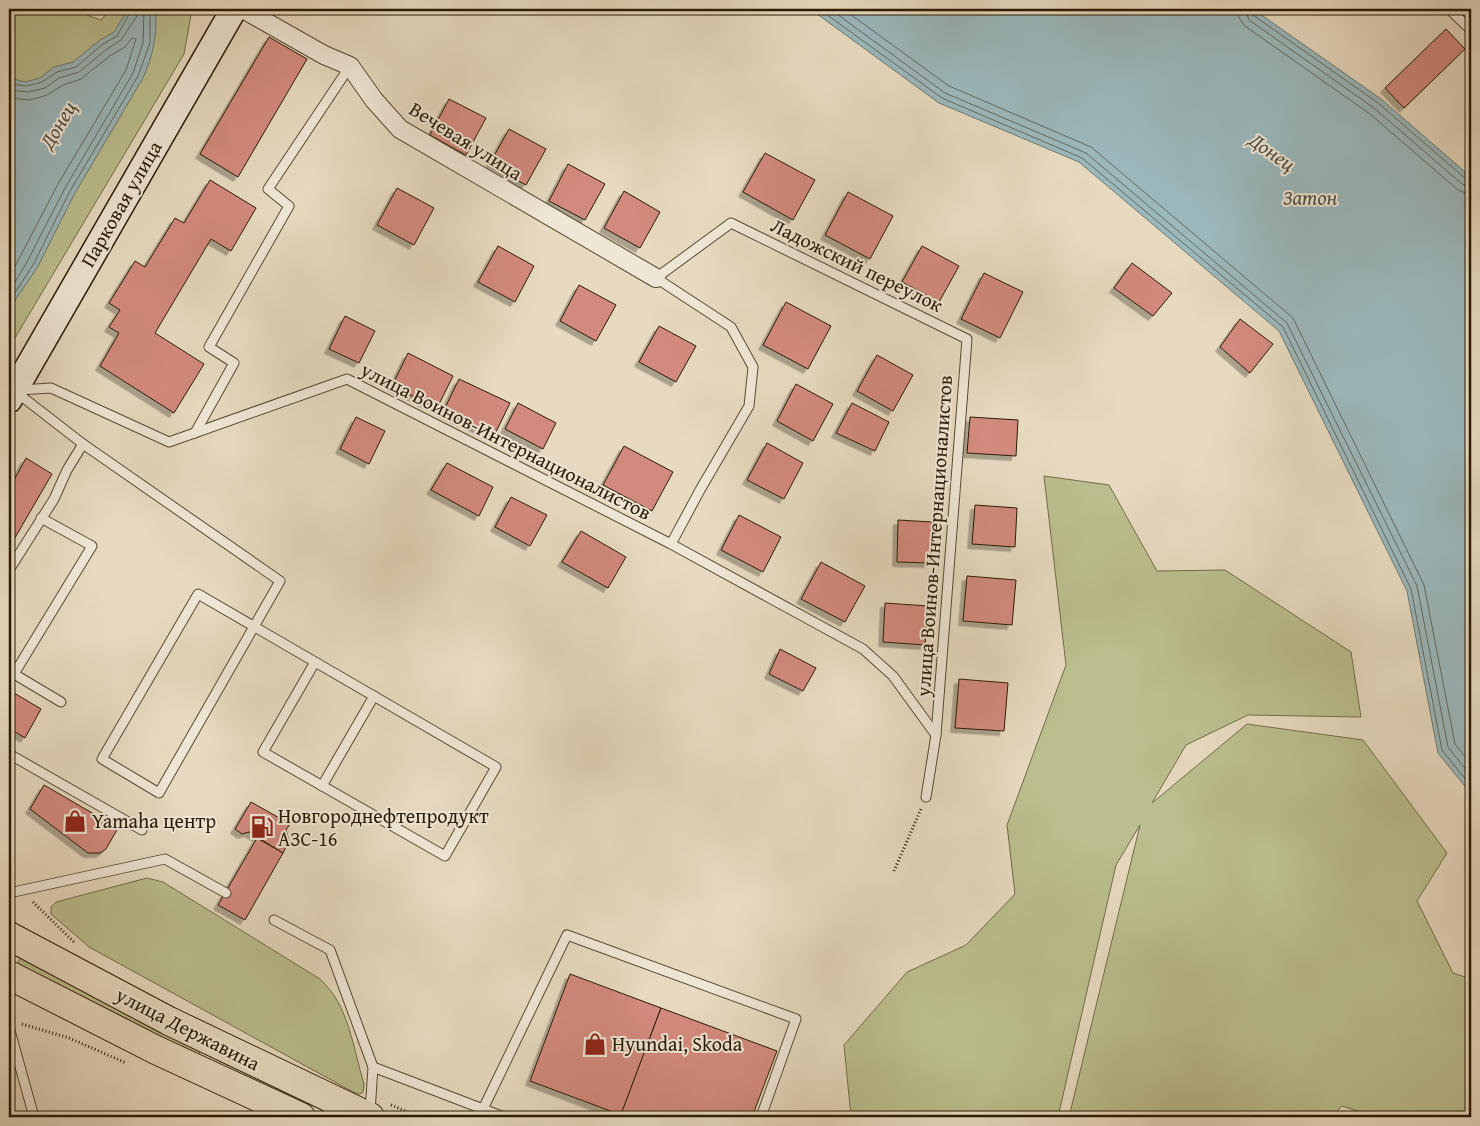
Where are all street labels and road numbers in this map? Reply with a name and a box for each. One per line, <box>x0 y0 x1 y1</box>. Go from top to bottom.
street label: Вечевая улица <box>404 94 529 187</box>
street label: Парковая улица <box>73 135 169 272</box>
street label: Ладожский переулок <box>766 210 949 319</box>
street label: улица Воинов-Интернационалистов <box>355 354 656 527</box>
street label: улица Воинов-Интернационалистов <box>908 374 959 699</box>
street label: улица Державина <box>110 979 266 1078</box>

